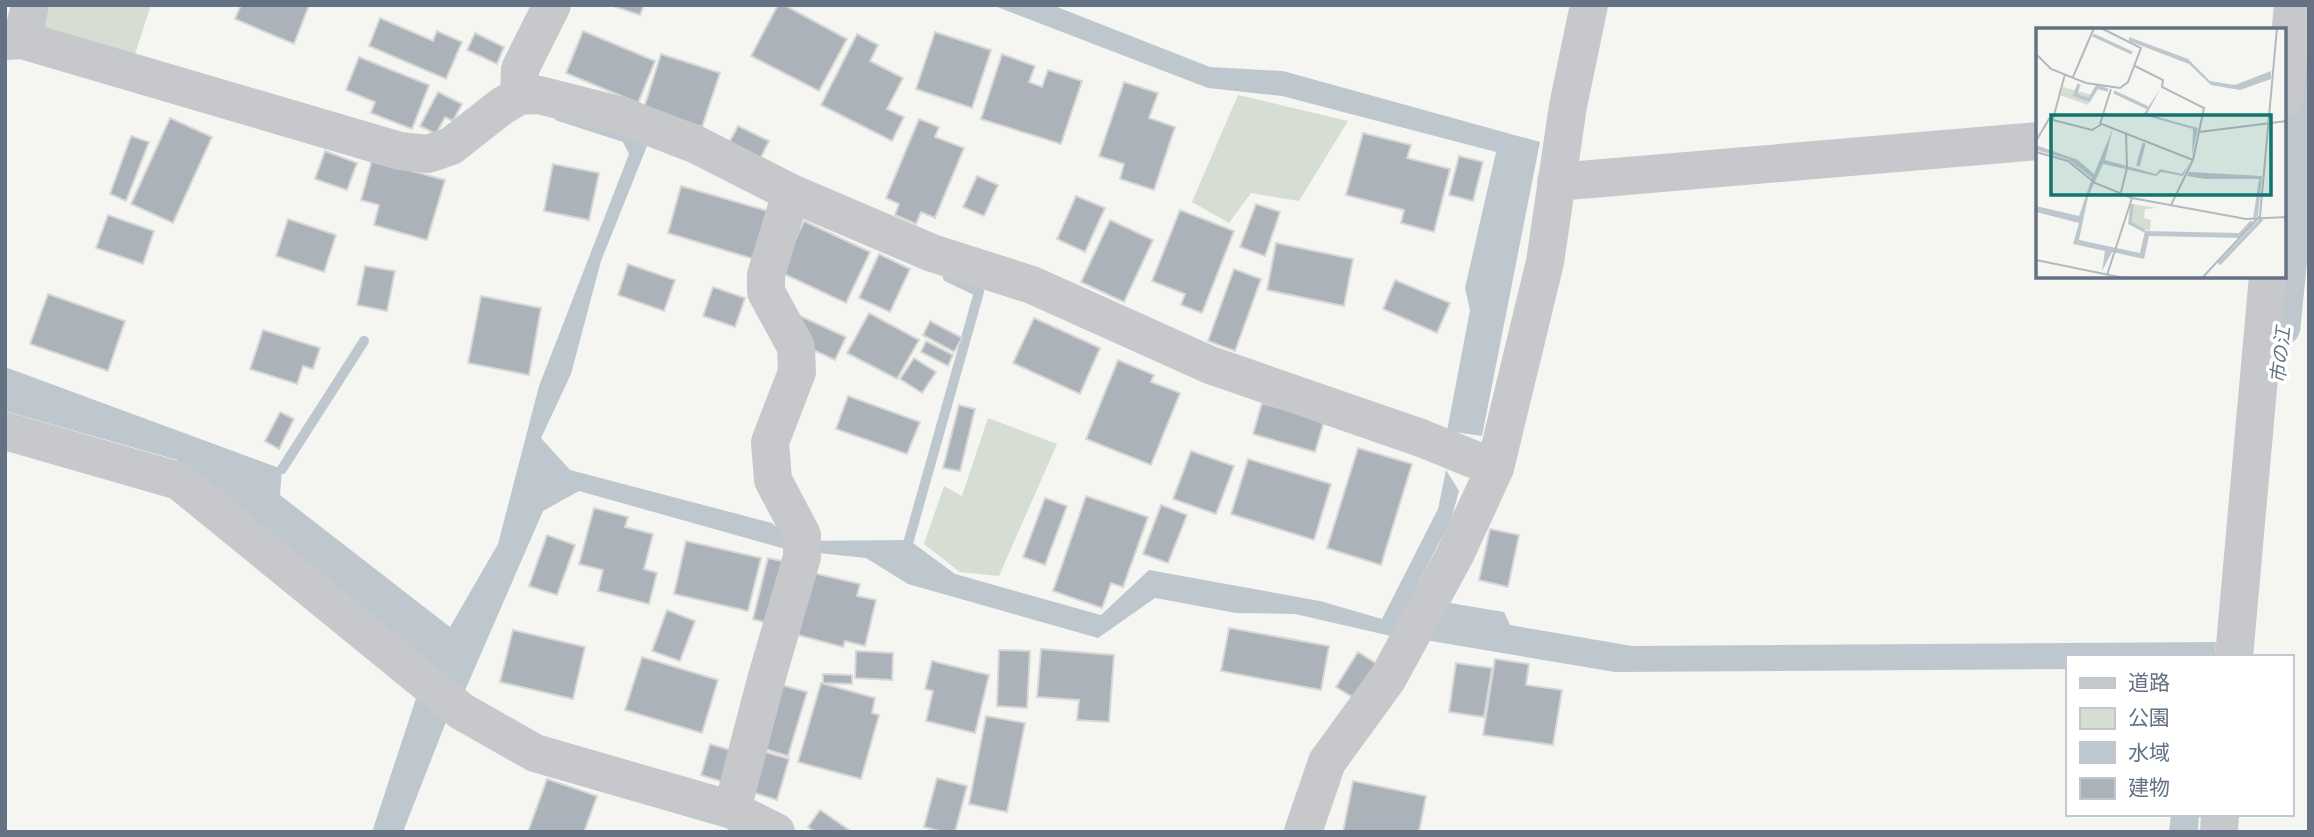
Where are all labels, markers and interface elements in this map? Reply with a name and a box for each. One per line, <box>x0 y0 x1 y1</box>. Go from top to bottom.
inset map <box>2036 28 2286 278</box>
water label: 市の江 <box>2265 323 2295 385</box>
legend <box>2066 655 2293 816</box>
text: 道路 <box>2128 669 2170 695</box>
text: 公園 <box>2128 704 2170 730</box>
text: 水域 <box>2128 739 2170 765</box>
text: 建物 <box>2128 774 2170 800</box>

